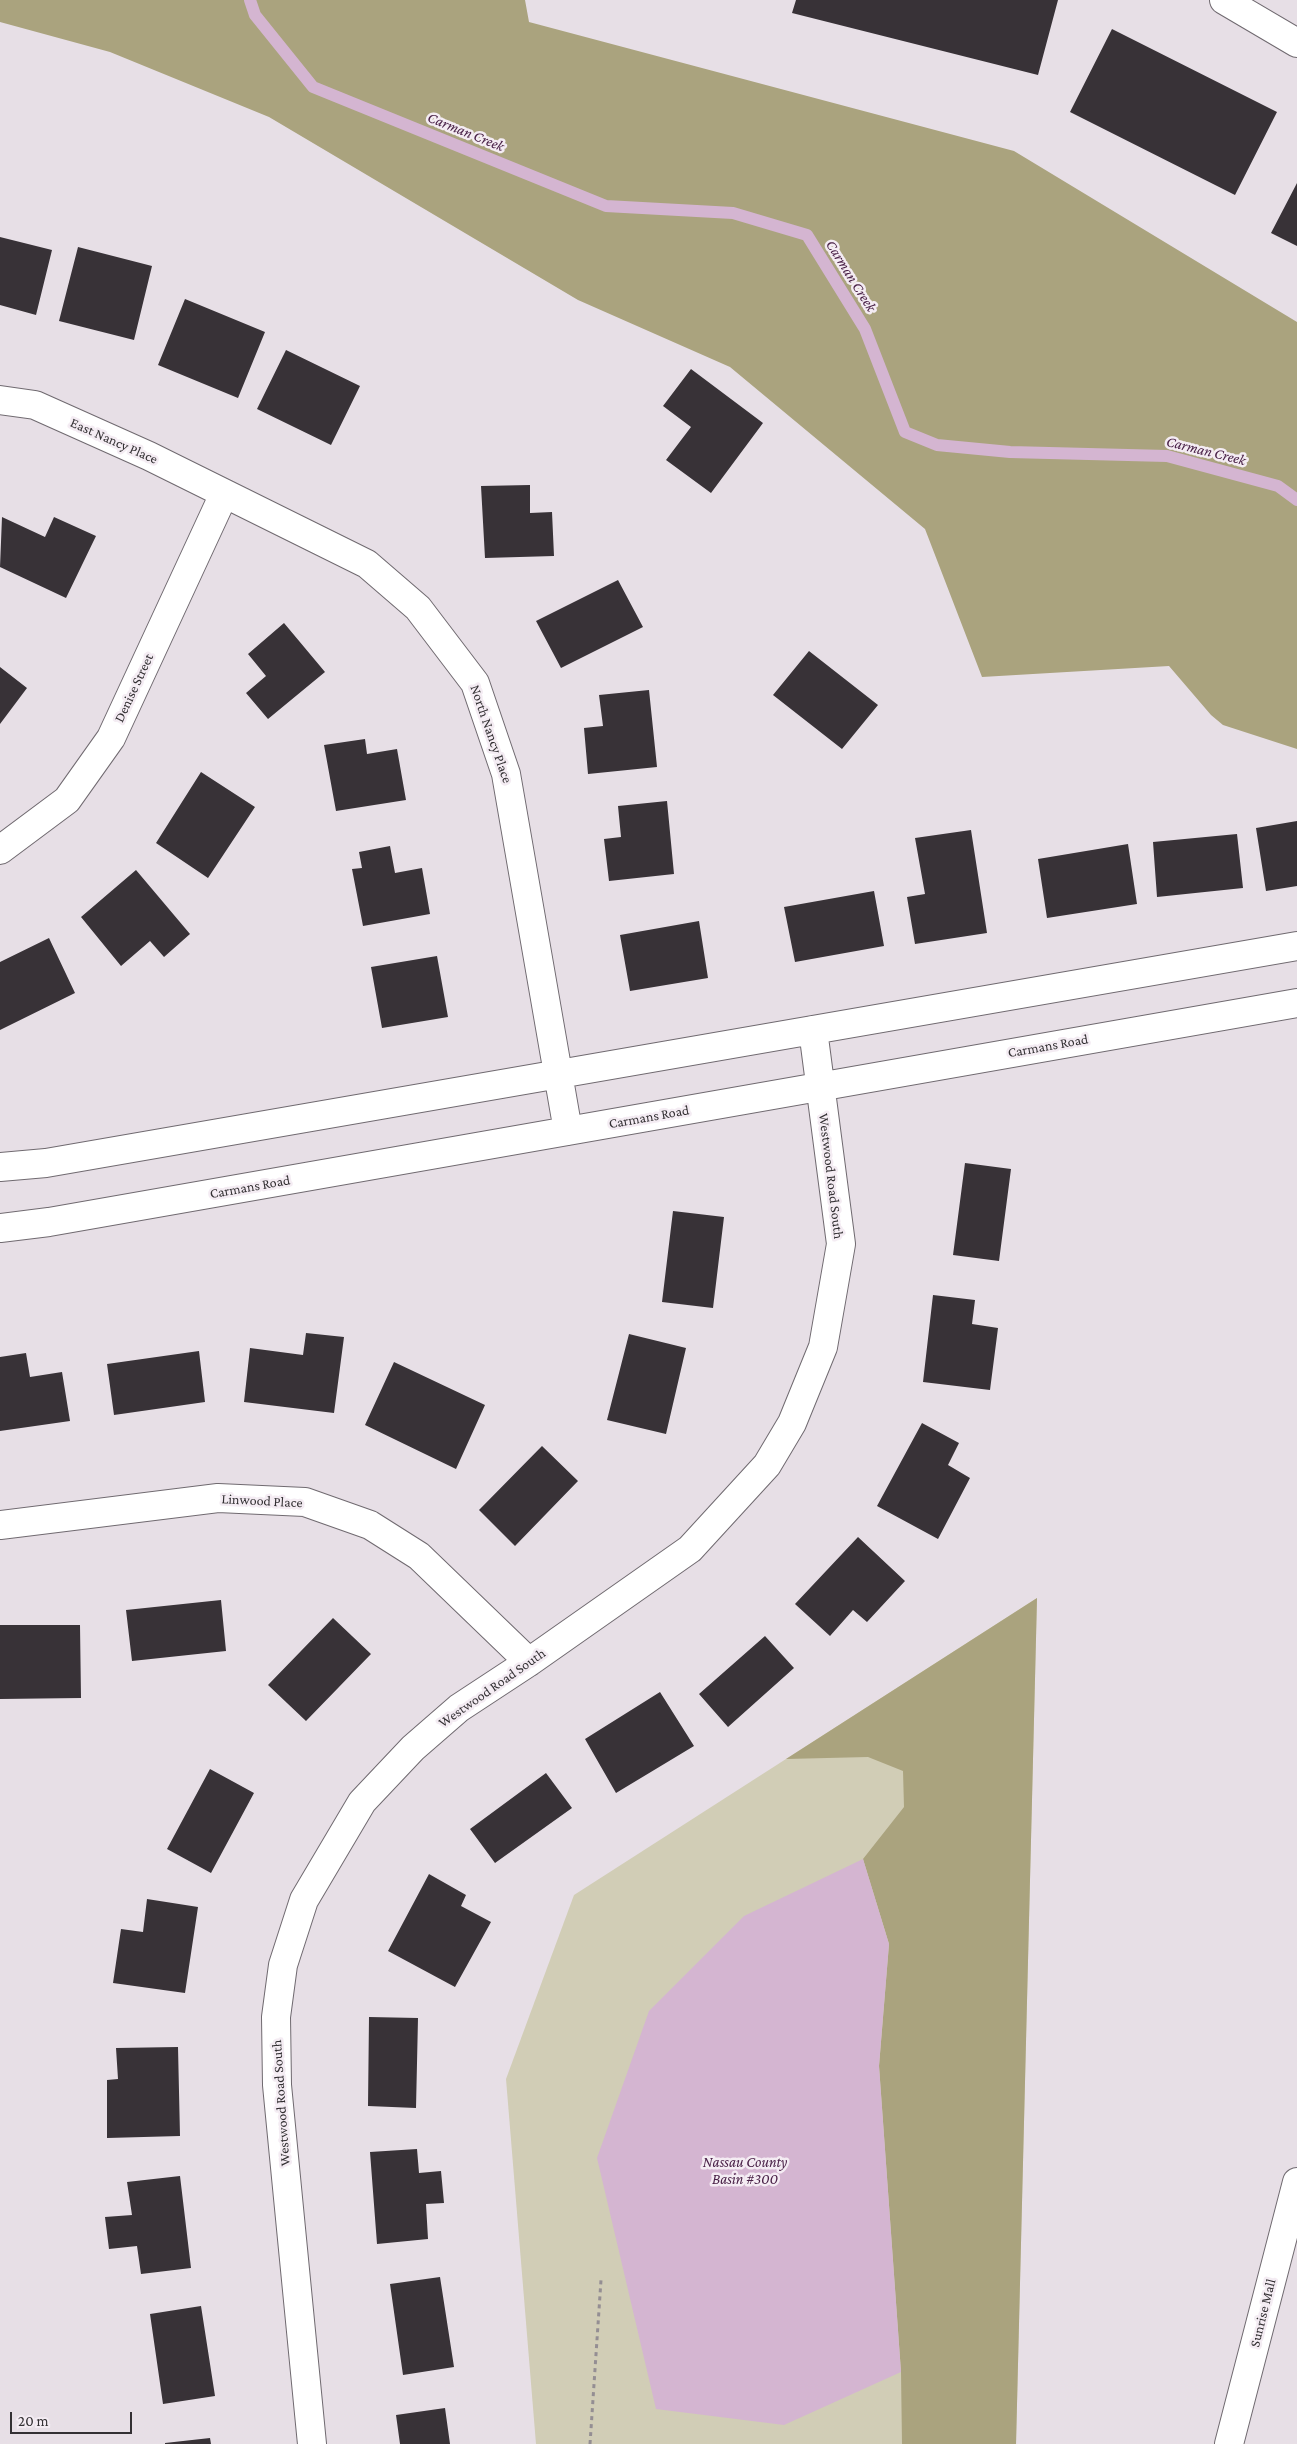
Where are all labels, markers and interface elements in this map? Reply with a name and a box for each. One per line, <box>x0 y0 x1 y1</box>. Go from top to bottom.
water label: Carman Creek <box>425 108 507 156</box>
water label: Carman Creek <box>822 237 880 315</box>
street label: East Nancy Place <box>68 414 160 468</box>
water label: Carman Creek <box>1164 432 1248 470</box>
street label: Denise Street <box>111 651 157 725</box>
street label: North Nancy Place <box>466 683 516 785</box>
street label: Carmans Road <box>1006 1031 1090 1061</box>
street label: Carmans Road <box>607 1102 691 1132</box>
street label: Westwood Road South <box>815 1112 847 1240</box>
street label: Carmans Road <box>208 1172 292 1202</box>
street label: Linwood Place <box>221 1490 303 1512</box>
street label: Westwood Road South <box>435 1645 549 1731</box>
street label: Westwood Road South <box>268 2039 294 2167</box>
water label: Nassau County Basin #300 <box>703 2153 787 2188</box>
street label: Sunrise Mall <box>1246 2277 1280 2349</box>
scale bar <box>12 2402 135 2434</box>
text: 20 m <box>18 2413 49 2429</box>

